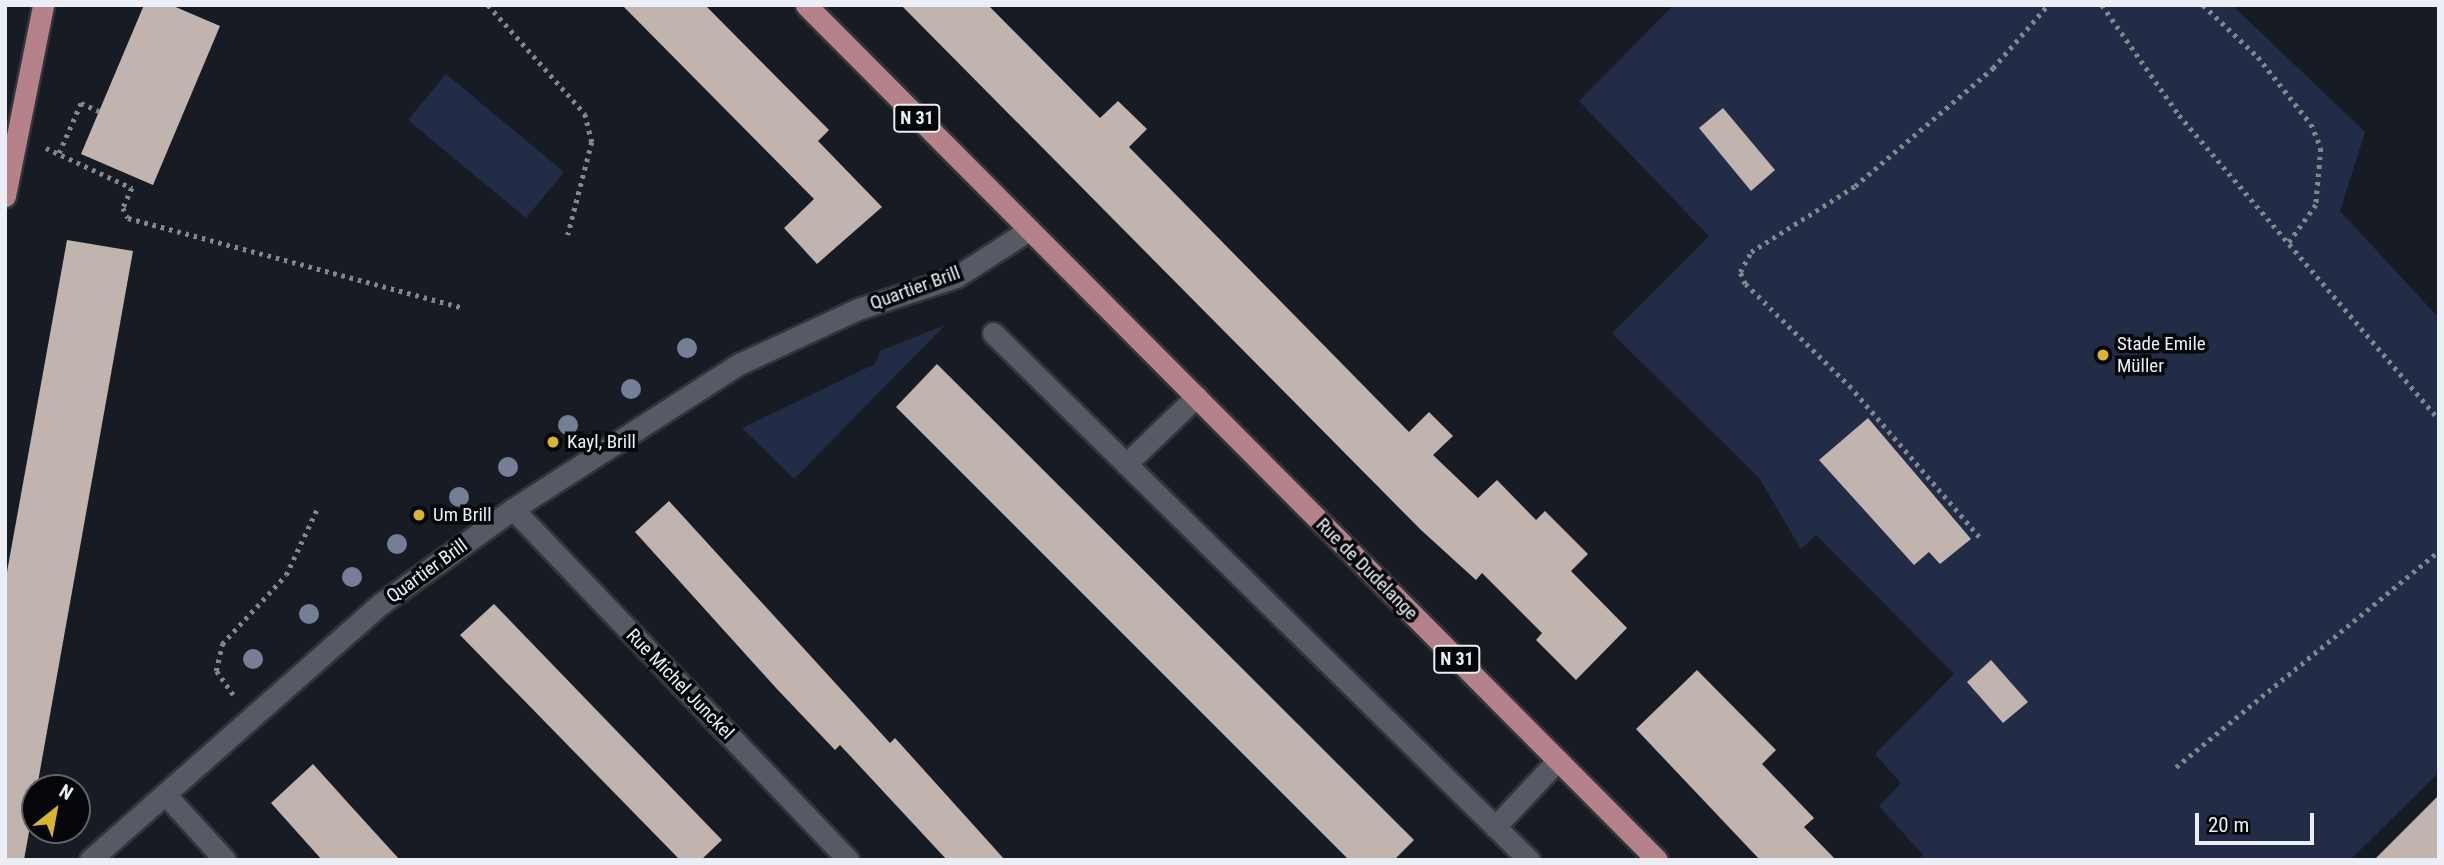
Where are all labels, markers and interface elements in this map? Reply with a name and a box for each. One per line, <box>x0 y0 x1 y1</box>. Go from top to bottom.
road number: N 31 <box>892 104 942 132</box>
street label: Quartier Brill <box>867 261 963 315</box>
place label: Stade Emile Müller <box>2117 333 2206 377</box>
marker: Stade Emile Müller <box>2095 347 2111 363</box>
place label: Kayl, Brill <box>567 431 636 453</box>
marker: Kayl, Brill <box>545 434 561 450</box>
place label: Um Brill <box>433 504 492 526</box>
marker: Um Brill <box>411 507 427 523</box>
street label: Rue de Dudelange <box>1311 513 1423 625</box>
street label: Quartier Brill <box>382 534 472 608</box>
street label: Rue Michel Junckel <box>621 624 739 744</box>
road number: N 31 <box>1432 644 1482 674</box>
north arrow <box>21 774 91 844</box>
text: N <box>55 779 77 805</box>
scale bar <box>2199 798 2318 842</box>
text: 20 m <box>2208 813 2249 837</box>

